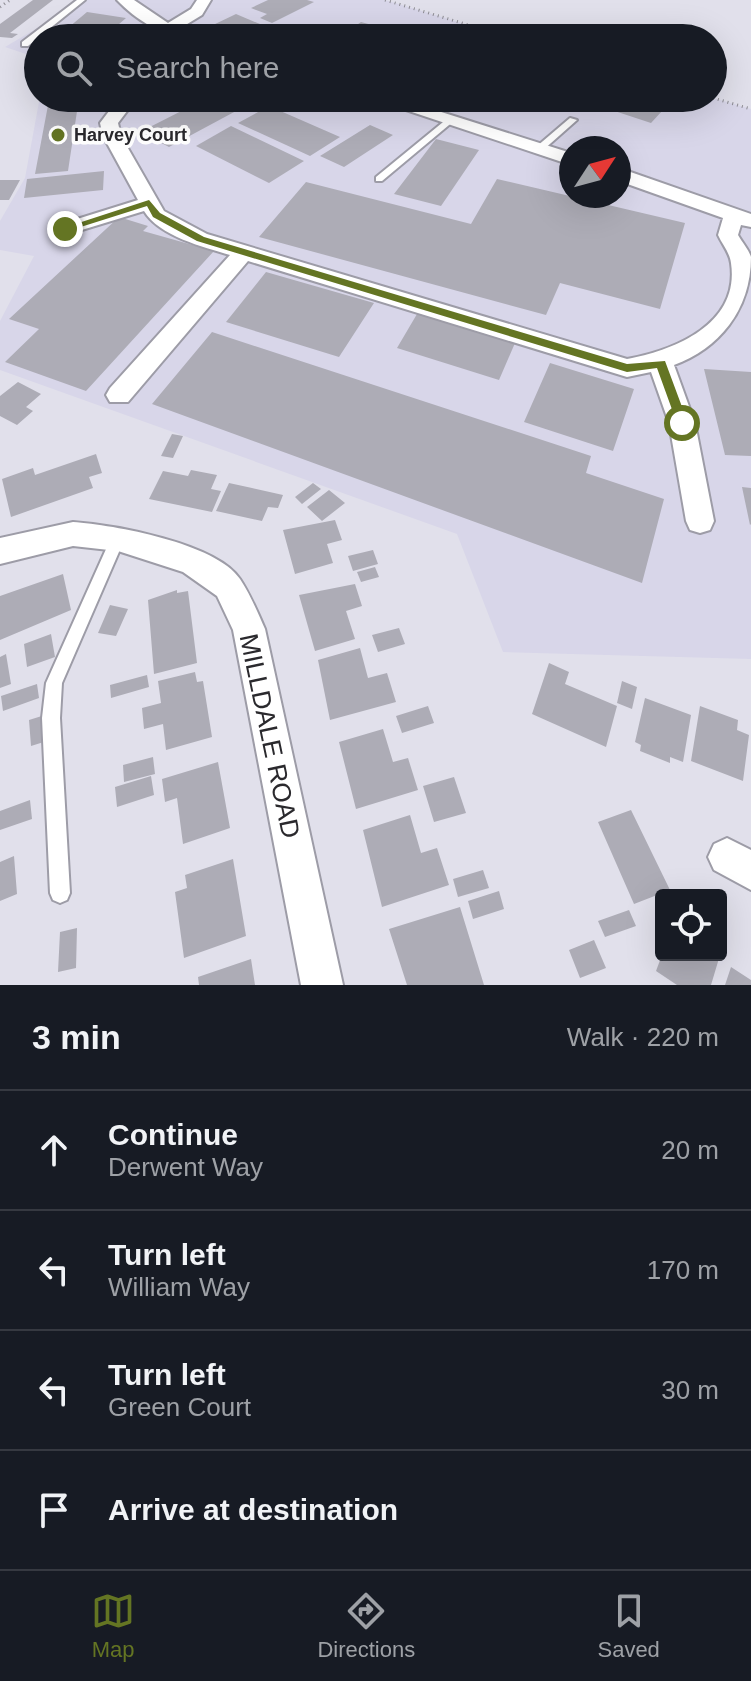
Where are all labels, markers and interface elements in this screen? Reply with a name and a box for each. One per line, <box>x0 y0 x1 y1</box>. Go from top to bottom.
search box <box>24 24 727 112</box>
icon: search <box>52 46 96 90</box>
text: Search here <box>116 51 279 84</box>
place label: Harvey Court <box>74 125 187 145</box>
marker: Harvey Court <box>49 126 67 144</box>
north arrow <box>559 136 631 208</box>
route end <box>47 211 83 247</box>
route start <box>664 405 700 441</box>
street label: MILLDALE ROAD <box>234 631 306 841</box>
map controls <box>655 889 727 961</box>
button: locate <box>655 889 727 961</box>
text: 3 min <box>32 1018 121 1056</box>
text: Walk · 220 m <box>567 1022 719 1052</box>
text: Continue <box>108 1118 238 1151</box>
icon: ahead <box>32 1128 76 1172</box>
text: 20 m <box>661 1135 719 1165</box>
text: Derwent Way <box>108 1152 263 1182</box>
text: Turn left <box>108 1238 226 1271</box>
icon: left <box>32 1248 76 1292</box>
text: 170 m <box>647 1255 719 1285</box>
text: William Way <box>108 1272 250 1302</box>
text: Turn left <box>108 1358 226 1391</box>
icon: left <box>32 1368 76 1412</box>
text: 30 m <box>661 1375 719 1405</box>
text: Green Court <box>108 1392 251 1422</box>
icon: arrive <box>32 1488 76 1532</box>
text: Arrive at destination <box>108 1493 398 1526</box>
tab: Map <box>91 1589 135 1663</box>
tab: Directions <box>317 1589 415 1663</box>
tab: Saved <box>597 1589 660 1663</box>

